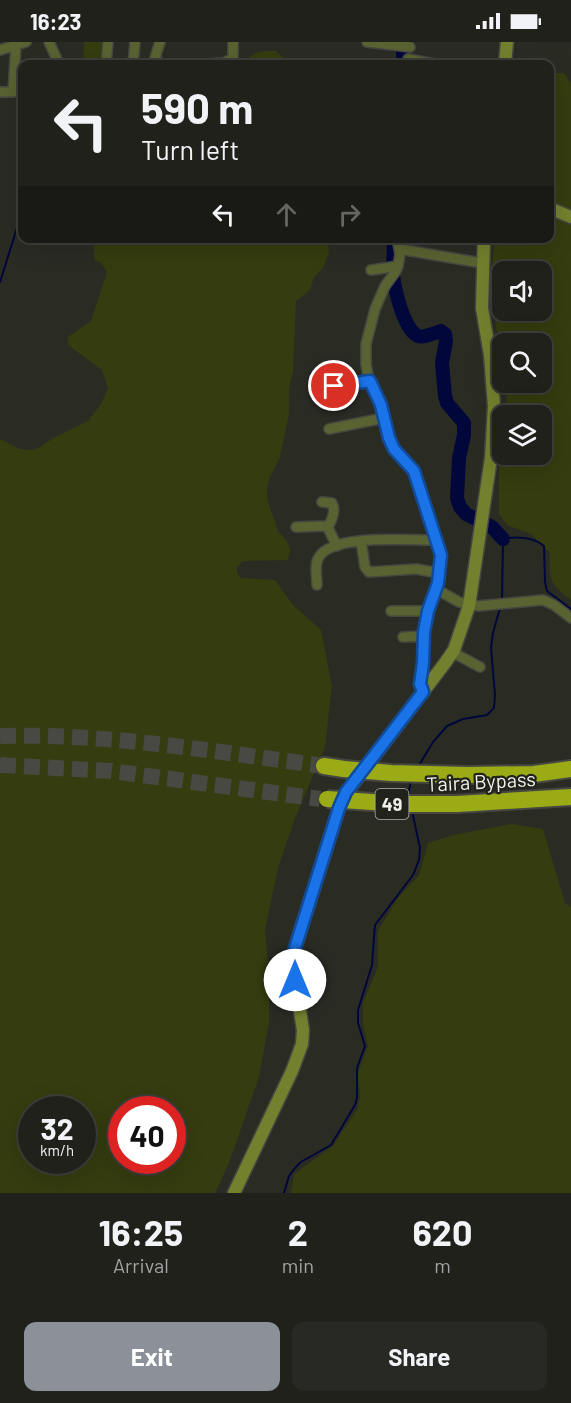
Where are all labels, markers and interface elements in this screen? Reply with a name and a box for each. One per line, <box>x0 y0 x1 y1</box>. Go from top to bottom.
text: 16:23 <box>30 8 82 34</box>
text: 590 m <box>141 82 253 132</box>
icon: left <box>42 84 120 162</box>
text: Turn left <box>141 133 239 165</box>
icon: left <box>207 198 240 231</box>
icon: ahead <box>270 198 303 231</box>
icon: right <box>333 198 366 231</box>
map controls <box>492 261 552 465</box>
button: sound <box>492 261 552 321</box>
button: search <box>492 333 552 393</box>
pin <box>308 360 359 411</box>
icon: arrive <box>317 369 350 402</box>
button: layers <box>492 405 552 465</box>
street label: Taira Bypass <box>426 766 536 796</box>
road number: 49 <box>376 789 408 819</box>
position arrow <box>263 948 327 1012</box>
speed limit sign: 40 <box>108 1096 186 1174</box>
text: 32 <box>41 1110 74 1146</box>
text: km/h <box>40 1141 74 1159</box>
text: 16:25 <box>98 1210 183 1253</box>
text: 2 <box>288 1210 308 1253</box>
text: 620 <box>413 1210 473 1253</box>
text: Arrival <box>113 1253 169 1277</box>
text: min <box>282 1253 314 1277</box>
text: m <box>434 1253 451 1277</box>
button: Exit <box>24 1322 280 1391</box>
button: Share <box>292 1322 547 1391</box>

